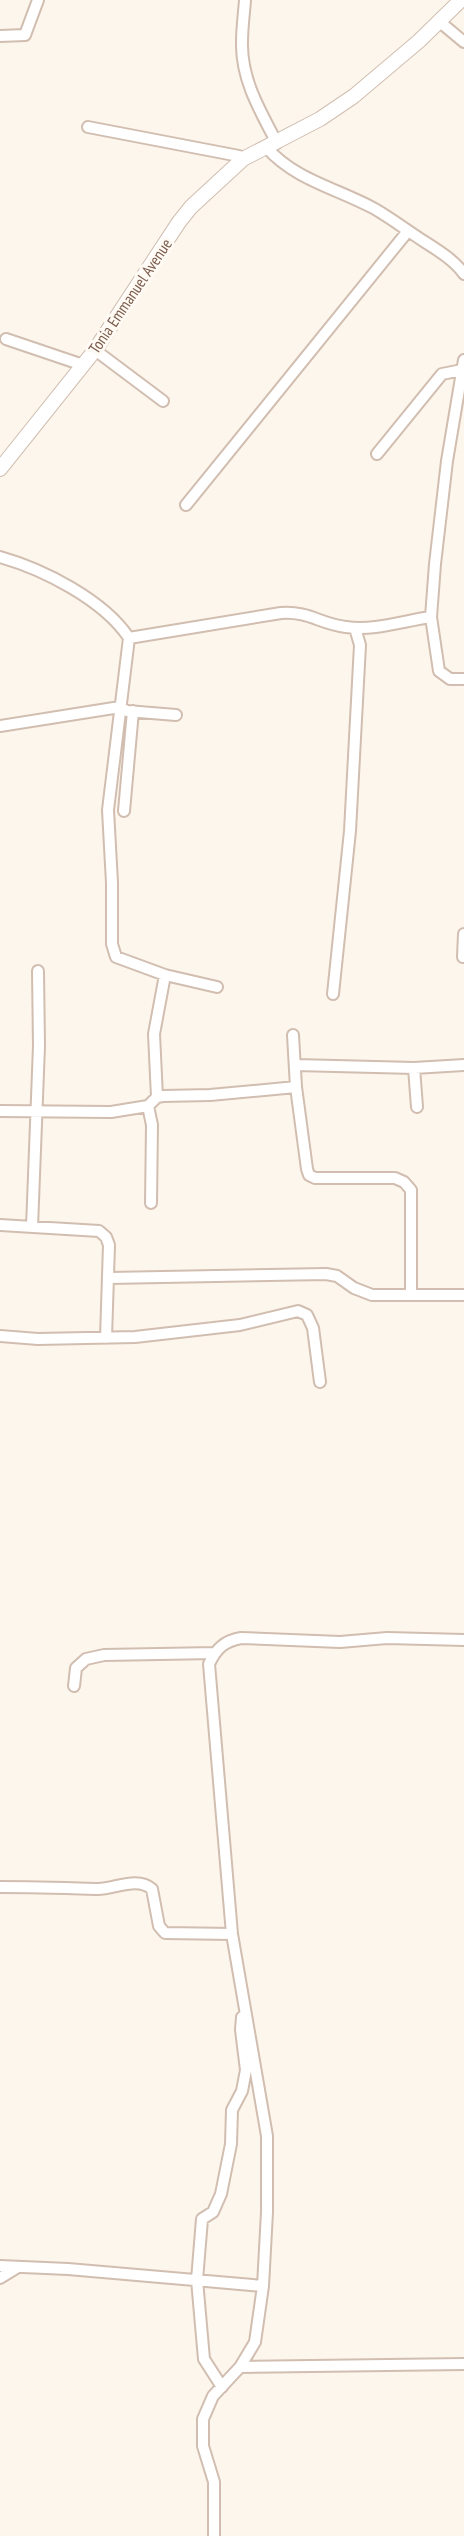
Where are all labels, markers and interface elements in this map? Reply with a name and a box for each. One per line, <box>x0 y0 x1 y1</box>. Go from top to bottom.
street label: Tonia Emmanuel Avenue <box>84 235 176 357</box>

